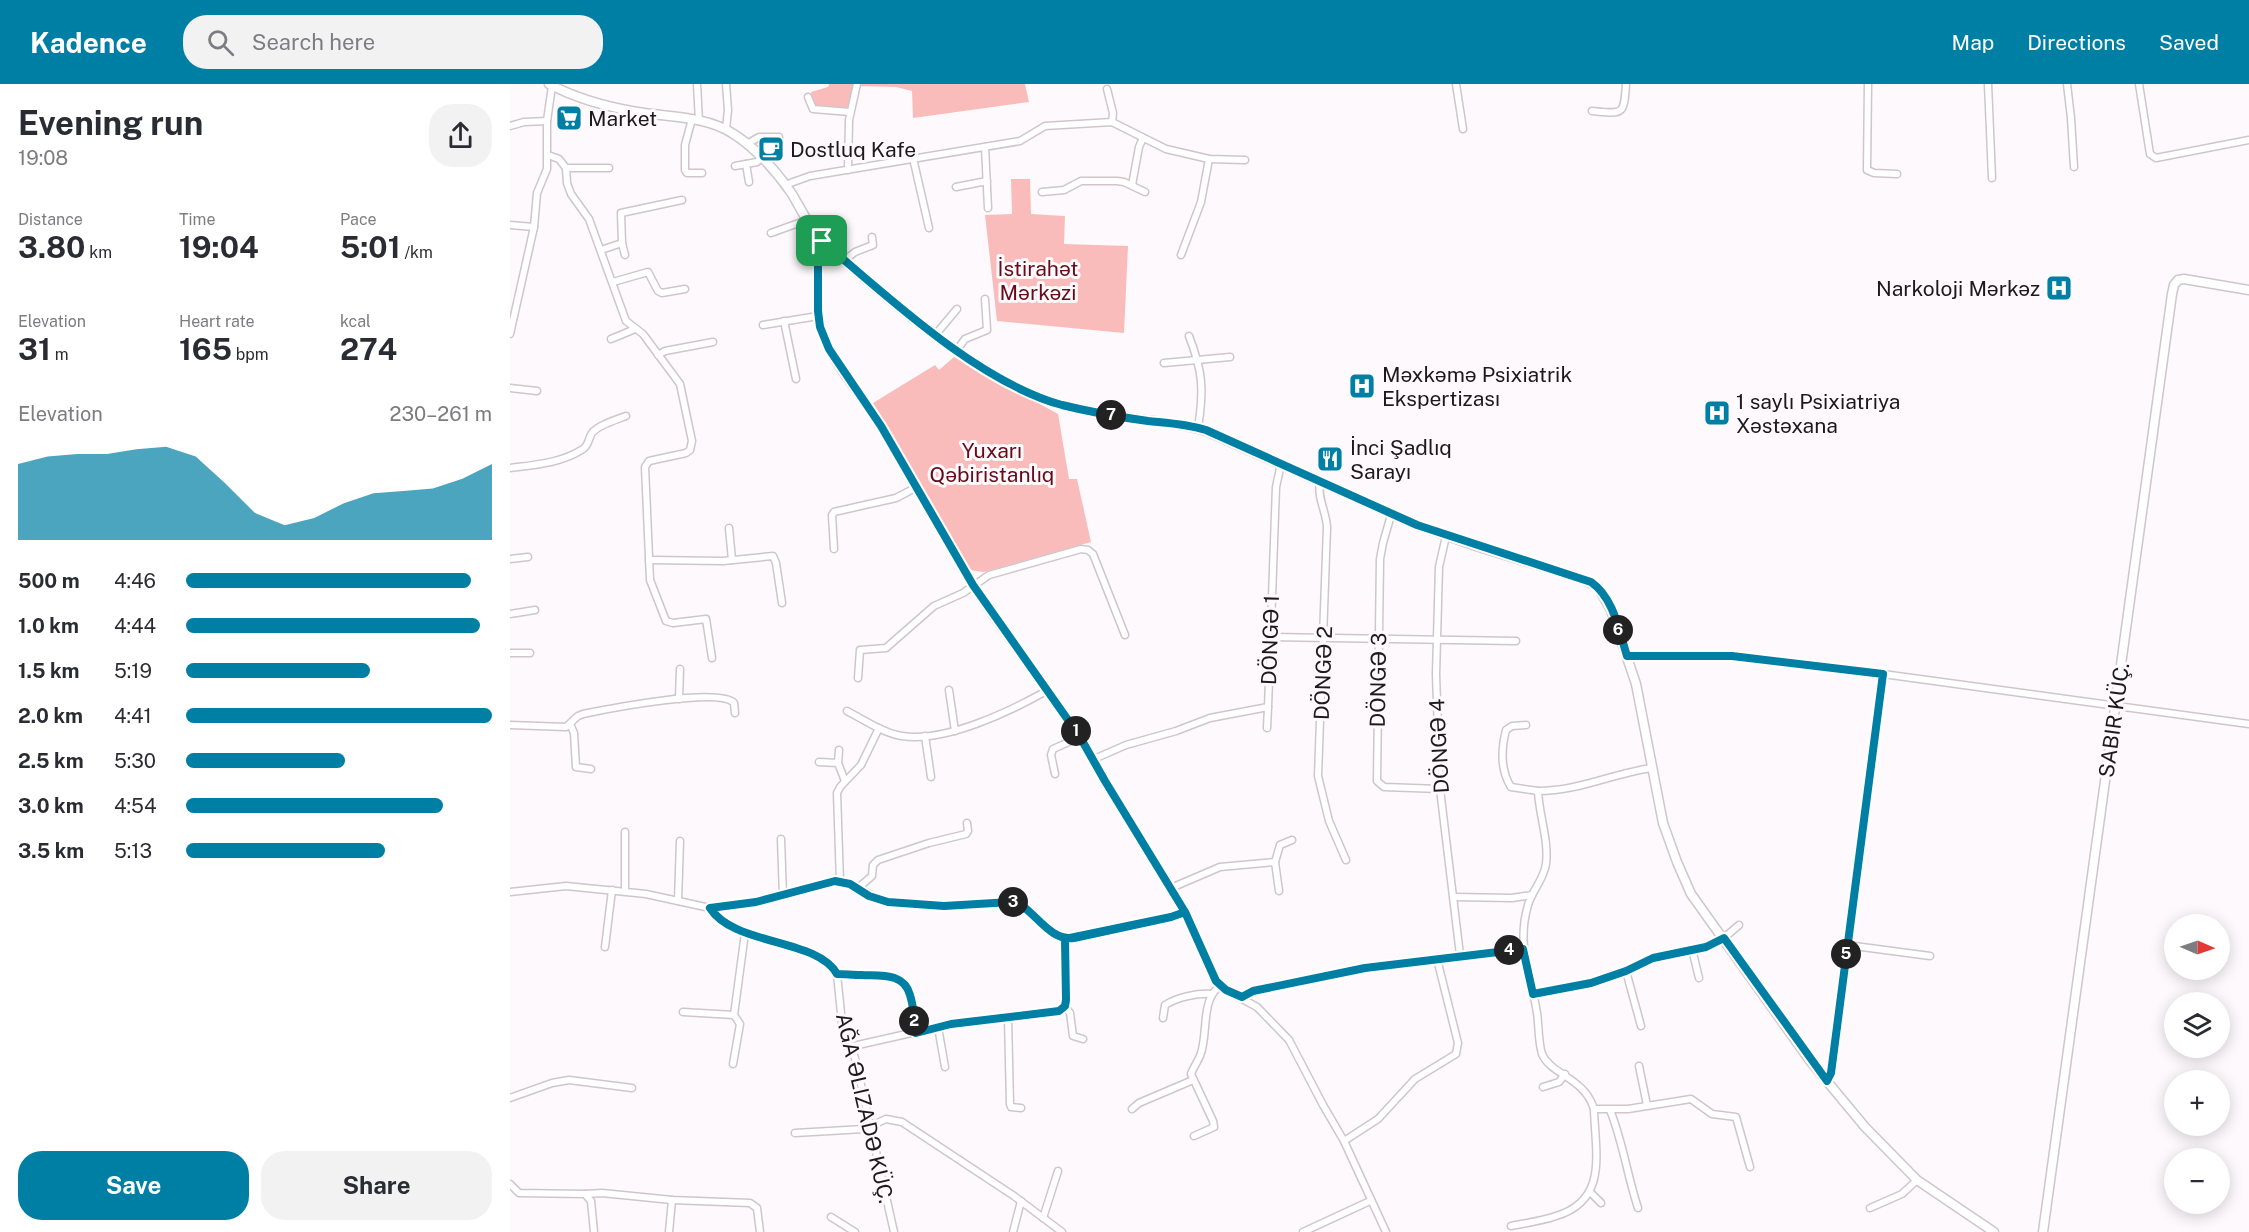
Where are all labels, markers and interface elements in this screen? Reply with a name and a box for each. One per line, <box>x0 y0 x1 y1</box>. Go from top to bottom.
search box <box>183 15 603 69</box>
text: Kadence <box>30 26 147 59</box>
icon: search <box>204 26 237 59</box>
text: Search here <box>252 29 375 55</box>
text: Map <box>1952 30 1994 55</box>
text: Directions <box>2027 30 2126 55</box>
text: Saved <box>2159 30 2219 55</box>
supermarket icon: Market <box>554 103 584 133</box>
text: Evening run <box>18 104 203 142</box>
button: share <box>429 104 492 167</box>
place label: Market <box>588 106 657 131</box>
cafe icon: Dostluq Kafe <box>756 134 786 164</box>
place label: Dostluq Kafe <box>790 137 916 162</box>
text: 19:08 <box>18 146 68 170</box>
text: Distance <box>18 210 83 229</box>
text: Time <box>179 210 215 229</box>
text: Pace <box>340 210 377 229</box>
pin <box>796 215 847 266</box>
icon: arrive <box>805 224 838 257</box>
text: 3.80 <box>18 229 85 265</box>
text: 19:04 <box>179 229 259 265</box>
text: 5:01 <box>340 229 401 265</box>
text: km <box>85 243 112 262</box>
text: /km <box>401 243 433 262</box>
park label: İstirahət Mərkəzi <box>998 256 1078 305</box>
hospital icon: Narkoloji Mərkəz <box>2044 273 2074 303</box>
place label: Narkoloji Mərkəz <box>1876 276 2040 301</box>
text: Elevation <box>18 312 86 331</box>
text: Heart rate <box>179 312 255 331</box>
text: kcal <box>340 312 371 331</box>
text: 31 <box>18 331 51 367</box>
text: 165 <box>179 331 232 367</box>
text: 274 <box>340 331 397 367</box>
text: m <box>51 345 69 364</box>
text: bpm <box>232 345 269 364</box>
place label: Məxkəmə Psixiatrik Ekspertizası <box>1382 362 1572 411</box>
hospital icon: Məxkəmə Psixiatrik Ekspertizası <box>1347 371 1377 401</box>
place label: 1 saylı Psixiatriya Xəstəxana <box>1736 389 1900 438</box>
hospital icon: 1 saylı Psixiatriya Xəstəxana <box>1702 398 1732 428</box>
pin: 7 <box>1096 400 1126 430</box>
text: Elevation <box>18 402 103 426</box>
text: 230–261 m <box>390 402 492 426</box>
text: 7 <box>1106 405 1116 424</box>
place label: İnci Şadlıq Sarayı <box>1350 435 1452 484</box>
park label: Yuxarı Qəbiristanlıq <box>930 438 1054 487</box>
restaurant icon: İnci Şadlıq Sarayı <box>1315 444 1345 474</box>
text: 500 m <box>18 569 80 593</box>
text: 4:46 <box>114 569 156 593</box>
street label: DÖNGƏ 1 <box>1256 594 1284 686</box>
text: 1.0 km <box>18 614 79 638</box>
text: 4:44 <box>114 614 156 638</box>
pin: 6 <box>1603 615 1633 645</box>
text: 6 <box>1613 620 1623 639</box>
street label: DÖNGƏ 2 <box>1309 625 1337 721</box>
street label: DÖNGƏ 3 <box>1365 632 1391 728</box>
text: 1.5 km <box>18 659 79 683</box>
text: 5:19 <box>114 659 152 683</box>
street label: SABIR KÜÇ. <box>2094 661 2134 779</box>
street label: DÖNGƏ 4 <box>1424 698 1454 794</box>
text: 2.0 km <box>18 704 83 728</box>
text: 4:41 <box>114 704 152 728</box>
pin: 1 <box>1061 716 1091 746</box>
text: 1 <box>1073 721 1079 740</box>
text: 2.5 km <box>18 749 84 773</box>
text: 5:30 <box>114 749 156 773</box>
text: 3.0 km <box>18 794 84 818</box>
text: 4:54 <box>114 794 156 818</box>
text: 3.5 km <box>18 839 84 863</box>
text: 5:13 <box>114 839 152 863</box>
pin: 3 <box>998 887 1028 917</box>
text: 3 <box>1008 892 1018 911</box>
north arrow <box>2164 914 2230 980</box>
map controls <box>2164 914 2230 1214</box>
pin: 4 <box>1494 935 1524 965</box>
pin: 5 <box>1831 939 1861 969</box>
text: 4 <box>1504 940 1514 959</box>
text: 5 <box>1841 944 1851 963</box>
button: layers <box>2164 992 2230 1058</box>
pin: 2 <box>899 1006 929 1036</box>
street label: AĞA ƏLIZADƏ KÜÇ. <box>831 1011 899 1205</box>
text: 2 <box>909 1011 919 1030</box>
button: + <box>2164 1070 2230 1136</box>
button: − <box>2164 1148 2230 1214</box>
button: Save <box>18 1151 249 1220</box>
button: Share <box>261 1151 492 1220</box>

